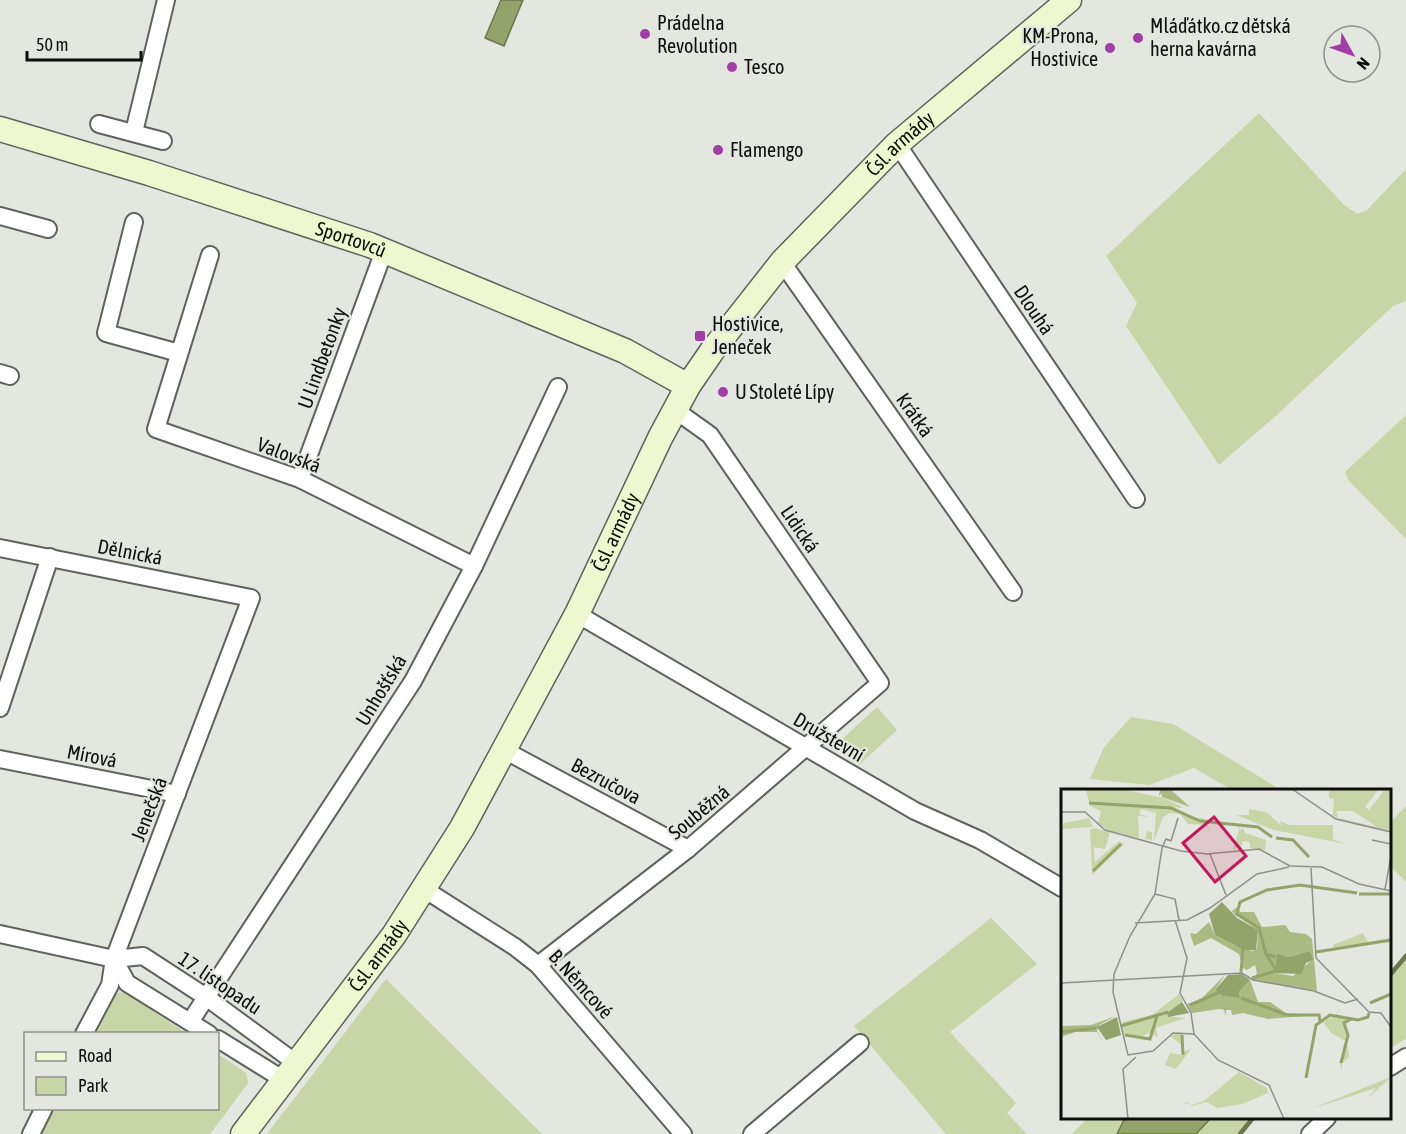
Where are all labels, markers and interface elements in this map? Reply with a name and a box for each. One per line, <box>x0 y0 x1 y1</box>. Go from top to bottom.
place label: Prádelna Revolution <box>657 11 738 57</box>
place label: Mláďátko.cz dětská herna kavárna <box>1150 14 1291 60</box>
scale bar <box>27 24 141 62</box>
place label: KM-Prona, Hostivice <box>1022 24 1098 70</box>
north arrow <box>1322 24 1382 84</box>
marker: Prádelna Revolution <box>638 27 652 41</box>
marker: Mláďátko.cz dětská herna kavárna <box>1131 31 1145 45</box>
text: 50 m <box>36 34 68 55</box>
marker: KM-Prona, Hostivice <box>1103 41 1117 55</box>
text: N <box>1354 54 1373 73</box>
place label: Tesco <box>744 55 785 78</box>
marker: Tesco <box>725 60 739 74</box>
street label: Čsl. armády <box>861 106 938 180</box>
place label: Flamengo <box>730 138 803 161</box>
marker: Flamengo <box>711 143 725 157</box>
street label: Sportovců <box>313 216 390 262</box>
street label: Dlouhá <box>1010 281 1059 339</box>
street label: U Lindbetonky <box>293 304 351 412</box>
place label: Hostivice, Jeneček <box>712 312 783 358</box>
marker: Hostivice, Jeneček <box>693 329 707 343</box>
place label: U Stoleté Lípy <box>735 380 834 403</box>
marker: U Stoleté Lípy <box>716 385 730 399</box>
street label: Krátká <box>892 388 939 441</box>
street label: Valovská <box>254 432 324 477</box>
street label: Čsl. armády <box>587 489 644 575</box>
street label: Lidická <box>776 501 824 557</box>
street label: Dělnická <box>96 534 164 569</box>
street label: Unhošťská <box>350 650 411 729</box>
street label: Družstevní <box>790 707 869 766</box>
street label: Mírová <box>65 739 119 772</box>
street label: Bezručova <box>568 753 645 808</box>
street label: Jenečská <box>126 774 171 844</box>
street label: Souběžná <box>664 780 734 844</box>
inset map <box>1061 789 1391 1119</box>
street label: Čsl. armády <box>343 915 412 996</box>
street label: B. Němcové <box>544 944 618 1023</box>
street label: 17. listopadu <box>174 947 266 1019</box>
legend <box>24 1032 219 1110</box>
text: Road <box>78 1045 112 1066</box>
text: Park <box>78 1075 108 1096</box>

